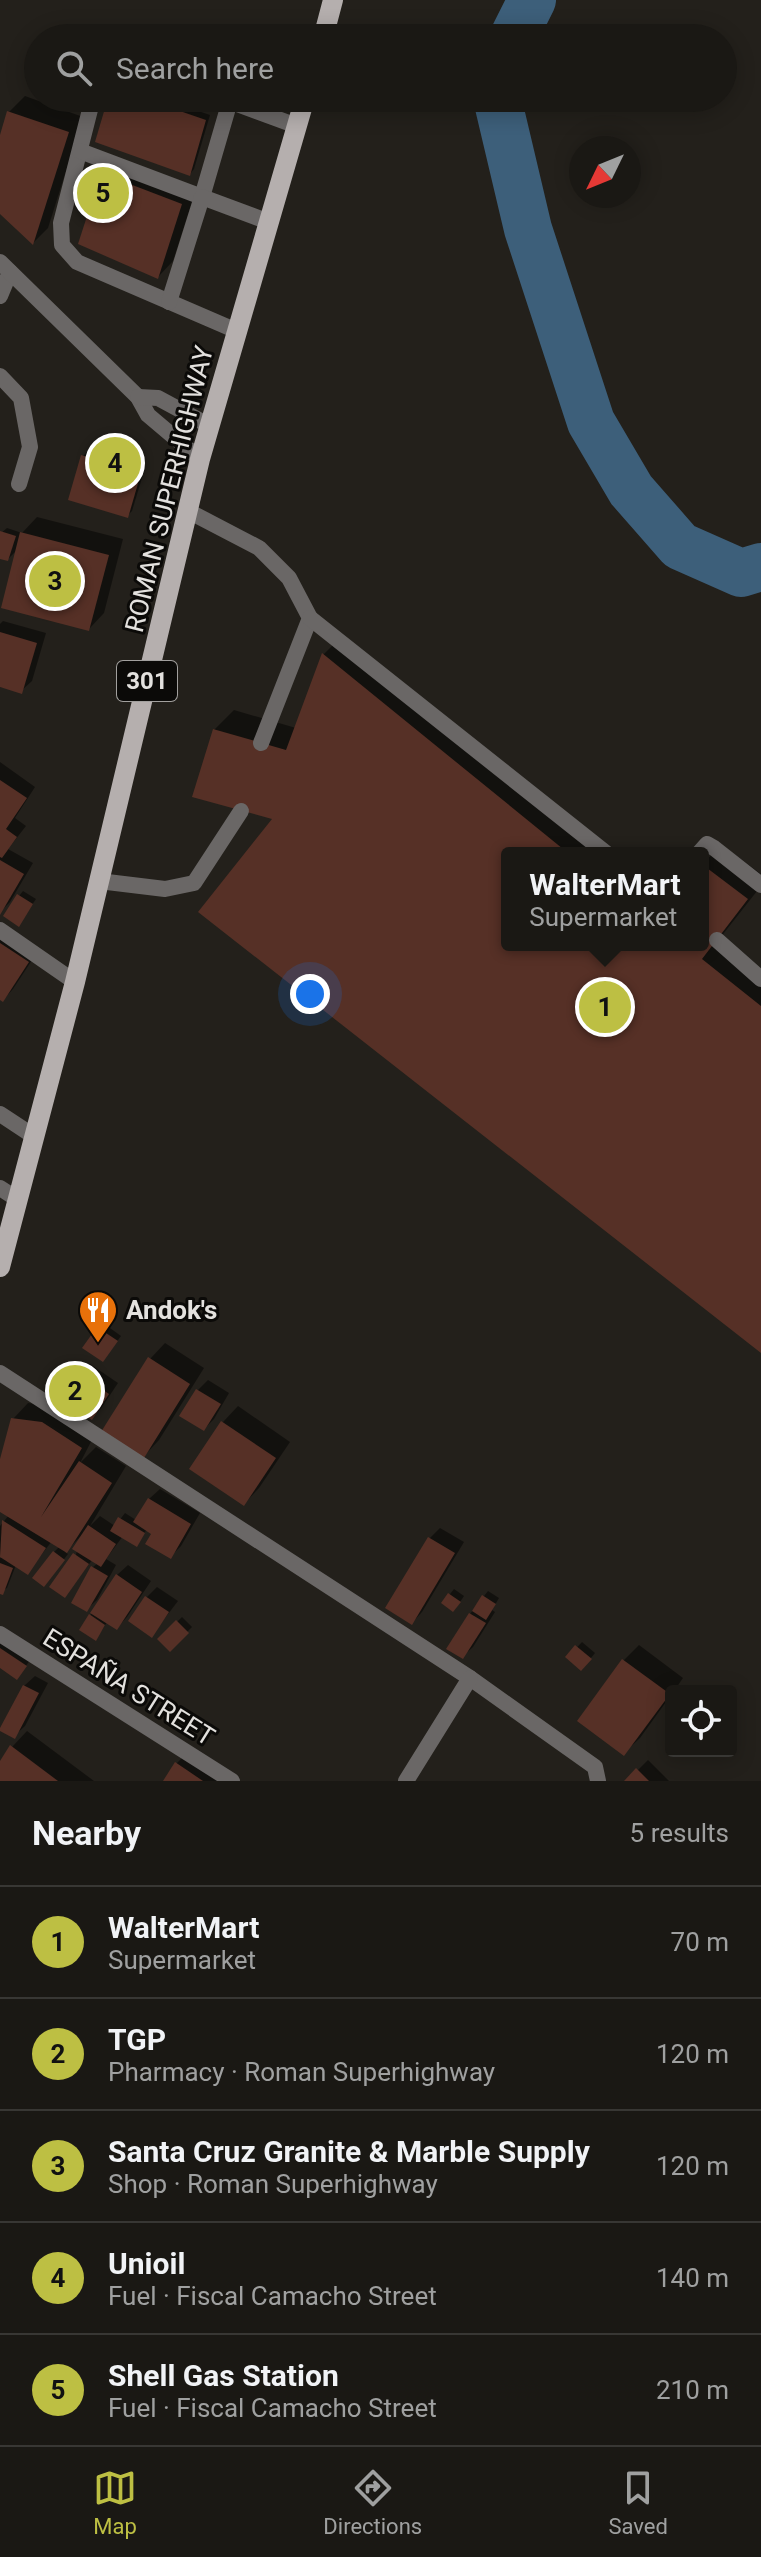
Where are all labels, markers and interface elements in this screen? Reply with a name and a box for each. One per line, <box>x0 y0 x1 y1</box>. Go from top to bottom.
search box <box>24 24 737 112</box>
icon: search <box>52 46 96 90</box>
text: Search here <box>116 51 274 86</box>
north arrow <box>569 136 641 208</box>
pin: 5 <box>77 163 129 223</box>
street label: ROMAN SUPERHIGHWAY <box>119 342 219 635</box>
pin: 4 <box>89 433 141 493</box>
pin: 3 <box>29 551 81 611</box>
road number: 301 <box>117 661 177 701</box>
popup <box>501 847 709 951</box>
text: WalterMart <box>529 867 681 902</box>
text: Supermarket <box>529 902 677 932</box>
your location <box>290 974 330 1014</box>
pin: 1 <box>579 977 631 1037</box>
restaurant icon: Andok's <box>77 1289 119 1344</box>
place label: Andok's <box>126 1295 217 1325</box>
pin: 2 <box>49 1361 101 1421</box>
street label: ESPAÑA STREET <box>38 1622 220 1752</box>
map controls <box>665 1685 737 1757</box>
button: locate <box>665 1685 737 1757</box>
text: Nearby <box>32 1813 141 1853</box>
text: 5 results <box>630 1818 729 1848</box>
text: WalterMart <box>108 1910 259 1945</box>
text: 1 <box>51 1927 65 1957</box>
text: 70 m <box>671 1927 729 1957</box>
text: Supermarket <box>108 1945 256 1975</box>
text: TGP <box>108 2022 166 2057</box>
text: 2 <box>51 2039 65 2069</box>
text: 120 m <box>656 2039 729 2069</box>
text: Pharmacy · Roman Superhighway <box>108 2057 495 2087</box>
text: Santa Cruz Granite & Marble Supply <box>108 2134 590 2169</box>
text: 3 <box>51 2151 65 2181</box>
text: 120 m <box>656 2151 729 2181</box>
text: Shop · Roman Superhighway <box>108 2169 438 2199</box>
text: Unioil <box>108 2246 185 2281</box>
text: 4 <box>51 2263 65 2293</box>
text: 140 m <box>656 2263 729 2293</box>
text: Fuel · Fiscal Camacho Street <box>108 2281 437 2311</box>
text: Shell Gas Station <box>108 2358 339 2393</box>
text: 5 <box>51 2375 65 2405</box>
text: 210 m <box>656 2375 729 2405</box>
text: Fuel · Fiscal Camacho Street <box>108 2393 437 2423</box>
tab: Map <box>93 2466 137 2539</box>
tab: Directions <box>323 2466 422 2539</box>
tab: Saved <box>608 2466 668 2539</box>

